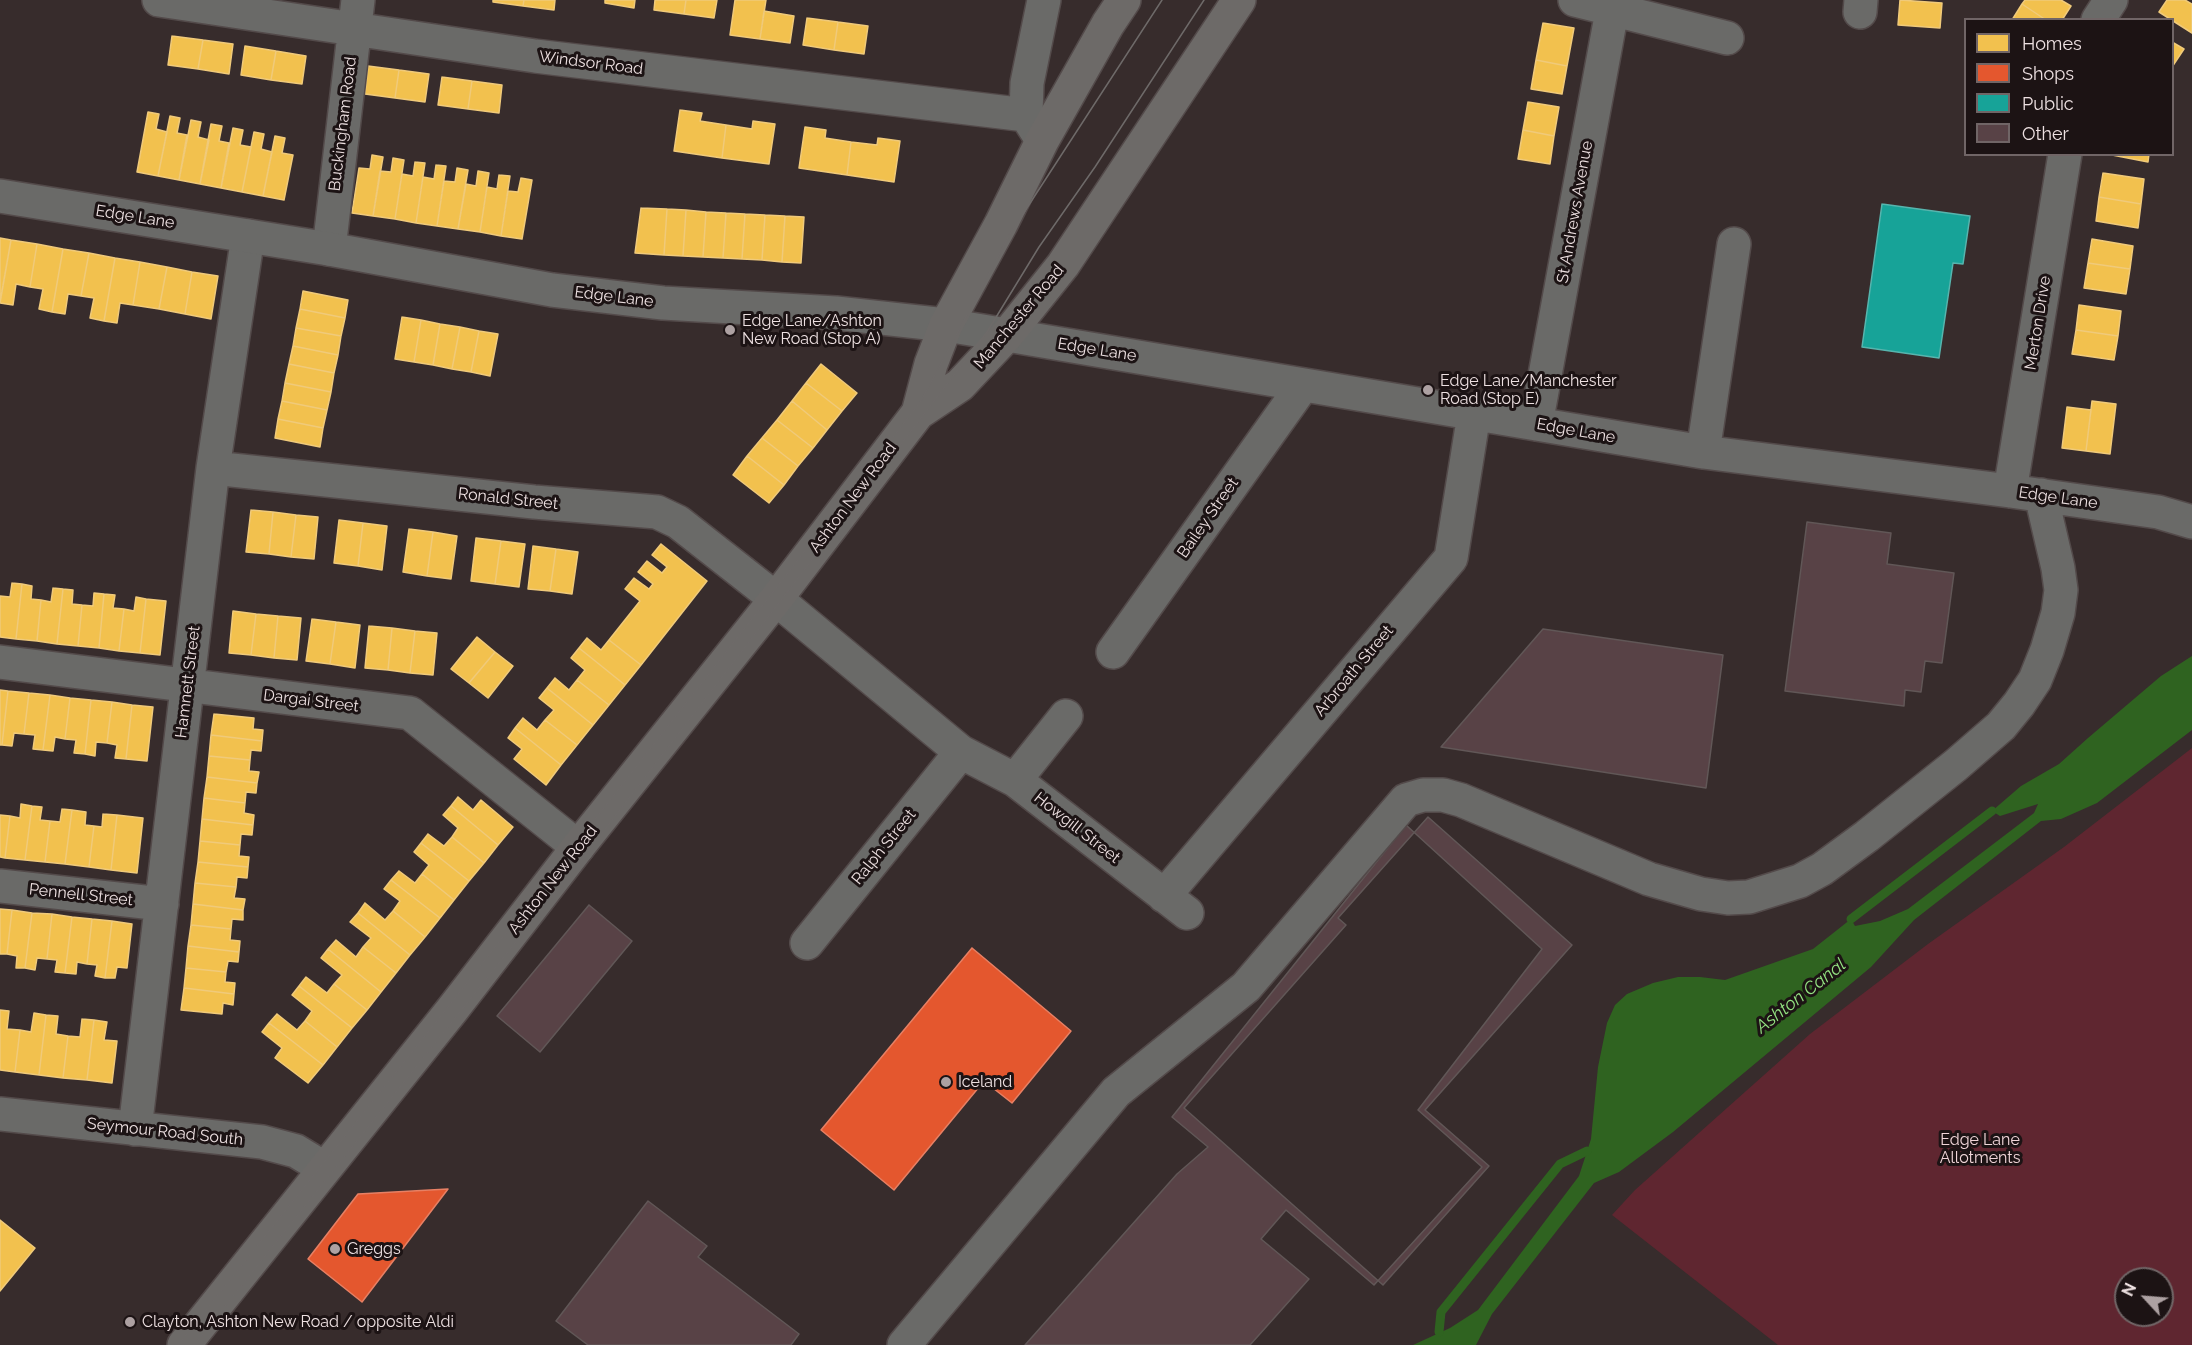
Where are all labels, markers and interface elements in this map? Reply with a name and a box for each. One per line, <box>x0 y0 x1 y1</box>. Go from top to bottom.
legend <box>1964 18 2174 156</box>
text: Homes <box>2022 33 2082 54</box>
street label: Windsor Road <box>538 47 644 79</box>
street label: Buckingham Road <box>325 56 361 192</box>
text: Shops <box>2022 63 2074 84</box>
text: Public <box>2022 93 2074 114</box>
text: Other <box>2022 123 2069 144</box>
street label: St Andrews Avenue <box>1553 139 1597 285</box>
street label: Edge Lane <box>94 201 176 233</box>
street label: Manchester Road <box>970 261 1068 373</box>
street label: Merton Drive <box>2021 274 2055 372</box>
street label: Edge Lane <box>573 283 655 311</box>
place label: Edge Lane/Ashton New Road (Stop A) <box>742 311 882 349</box>
marker: Edge Lane/Ashton New Road (Stop A) <box>723 323 737 337</box>
street label: Edge Lane <box>1056 334 1138 366</box>
place label: Edge Lane/Manchester Road (Stop E) <box>1440 371 1617 409</box>
marker: Edge Lane/Manchester Road (Stop E) <box>1421 383 1435 397</box>
street label: Edge Lane <box>1535 415 1617 447</box>
street label: Ashton New Road <box>805 439 901 557</box>
street label: Bailey Street <box>1173 474 1243 562</box>
street label: Edge Lane <box>2017 483 2099 513</box>
street label: Ronald Street <box>457 484 559 514</box>
street label: Arbroath Street <box>1310 622 1398 720</box>
street label: Hamnett Street <box>172 625 204 739</box>
street label: Dargai Street <box>262 686 360 716</box>
street label: Howgill Street <box>1030 788 1124 868</box>
street label: Ralph Street <box>848 806 920 888</box>
street label: Ashton New Road <box>505 822 601 938</box>
street label: Pennell Street <box>28 880 134 910</box>
water label: Ashton Canal <box>1752 954 1850 1038</box>
place label: Iceland <box>958 1072 1012 1092</box>
marker: Iceland <box>939 1075 953 1089</box>
street label: Seymour Road South <box>86 1114 244 1150</box>
park label: Edge Lane Allotments <box>1940 1130 2020 1168</box>
place label: Greggs <box>347 1239 401 1259</box>
marker: Greggs <box>328 1242 342 1256</box>
north arrow <box>2114 1267 2174 1327</box>
text: N <box>2118 1280 2140 1299</box>
place label: Clayton, Ashton New Road / opposite Aldi <box>142 1312 454 1332</box>
marker: Clayton, Ashton New Road / opposite Aldi <box>123 1315 137 1329</box>

